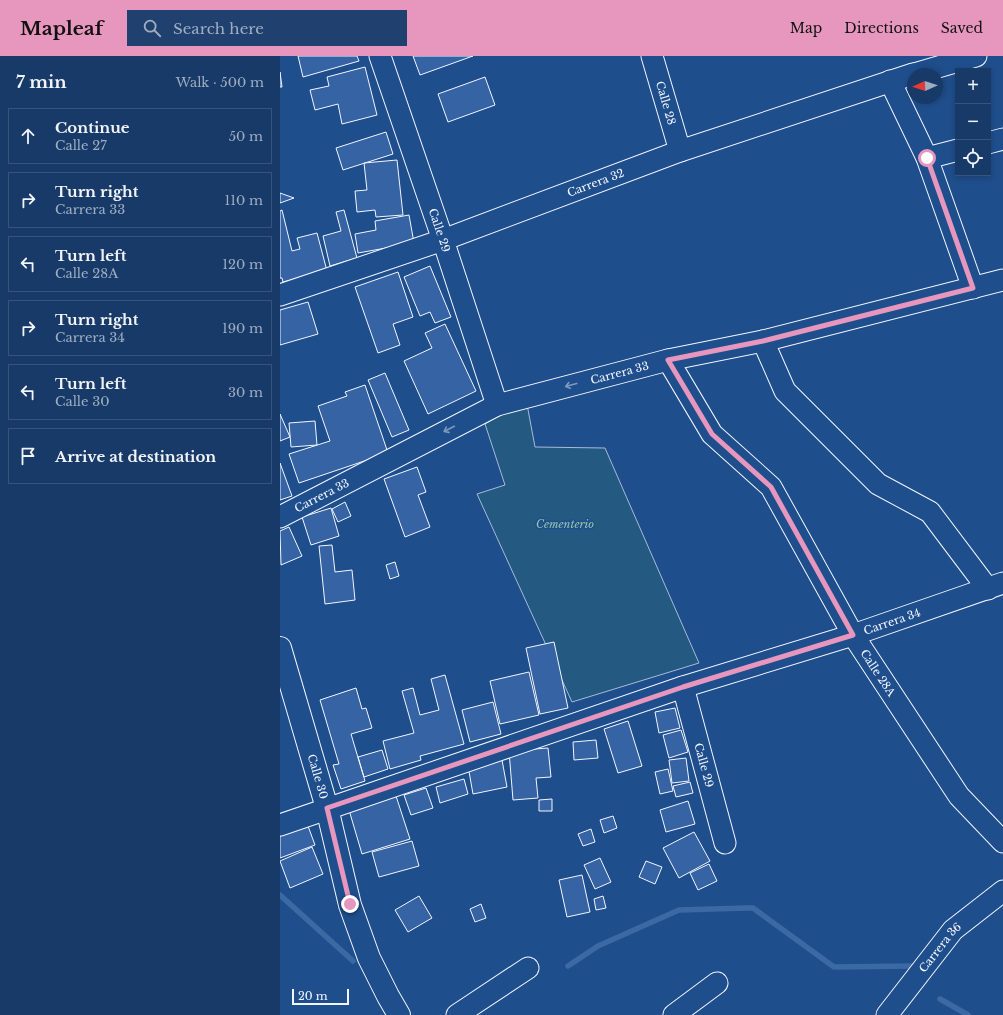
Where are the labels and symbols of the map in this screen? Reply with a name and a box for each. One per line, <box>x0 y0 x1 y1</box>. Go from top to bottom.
north arrow <box>907 68 943 104</box>
street label: Calle 28 <box>653 79 679 127</box>
route start <box>918 149 936 167</box>
street label: Carrera 32 <box>565 166 626 200</box>
street label: Calle 29 <box>426 206 453 254</box>
street label: Carrera 33 <box>589 358 650 387</box>
one-way arrow <box>565 382 578 390</box>
one-way arrow <box>443 426 455 433</box>
street label: Carrera 33 <box>292 475 352 515</box>
park label: Cementerio <box>536 517 594 531</box>
street label: Carrera 34 <box>862 605 922 638</box>
street label: Calle 28A <box>857 647 899 700</box>
street label: Calle 29 <box>691 741 717 789</box>
street label: Calle 30 <box>305 752 331 801</box>
route end <box>341 895 359 913</box>
street label: Carrera 36 <box>916 919 964 975</box>
scale bar <box>292 987 349 1006</box>

